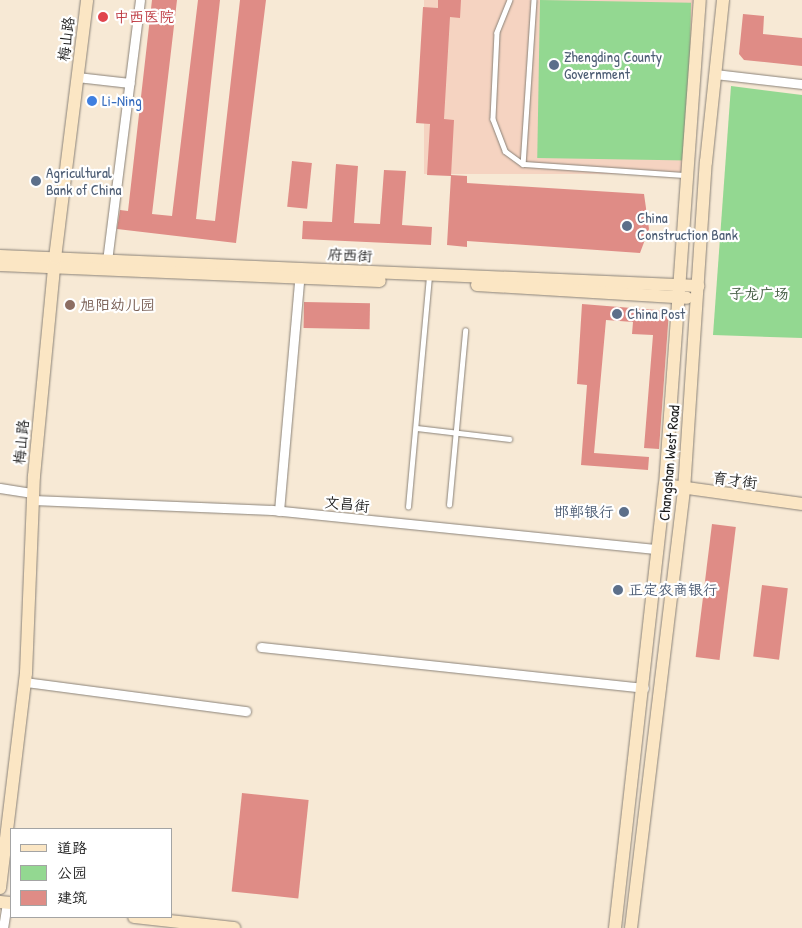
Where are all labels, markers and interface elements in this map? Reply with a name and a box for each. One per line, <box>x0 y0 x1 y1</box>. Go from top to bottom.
place label: 中西医院 <box>114 8 174 26</box>
marker: 中西医院 <box>96 10 110 24</box>
street label: 梅山路 <box>54 16 78 62</box>
place label: Zhengding County Government <box>564 47 662 82</box>
marker: Zhengding County Government <box>548 59 560 71</box>
place label: Li-Ning <box>102 92 142 110</box>
marker: Li-Ning <box>86 95 98 107</box>
place label: Agricultural Bank of China <box>46 163 121 198</box>
marker: Agricultural Bank of China <box>30 175 42 187</box>
place label: China Construction Bank <box>637 208 738 243</box>
marker: China Construction Bank <box>621 220 633 232</box>
street label: 府西街 <box>327 245 373 265</box>
park label: 子龙广场 <box>729 285 789 303</box>
place label: 旭阳幼儿园 <box>80 296 155 314</box>
marker: 旭阳幼儿园 <box>64 299 76 311</box>
place label: China Post <box>627 305 685 323</box>
marker: China Post <box>611 308 623 320</box>
street label: Changshan West Road <box>655 404 683 522</box>
street label: 梅山路 <box>10 419 32 465</box>
street label: 育才街 <box>712 468 758 492</box>
street label: 文昌街 <box>324 493 370 515</box>
place label: 邯郸银行 <box>554 503 614 521</box>
marker: 邯郸银行 <box>618 506 630 518</box>
place label: 正定农商银行 <box>628 581 718 599</box>
marker: 正定农商银行 <box>612 584 624 596</box>
legend <box>10 828 172 918</box>
text: 道路 <box>57 837 87 858</box>
text: 公园 <box>57 862 87 883</box>
text: 建筑 <box>57 887 87 908</box>

